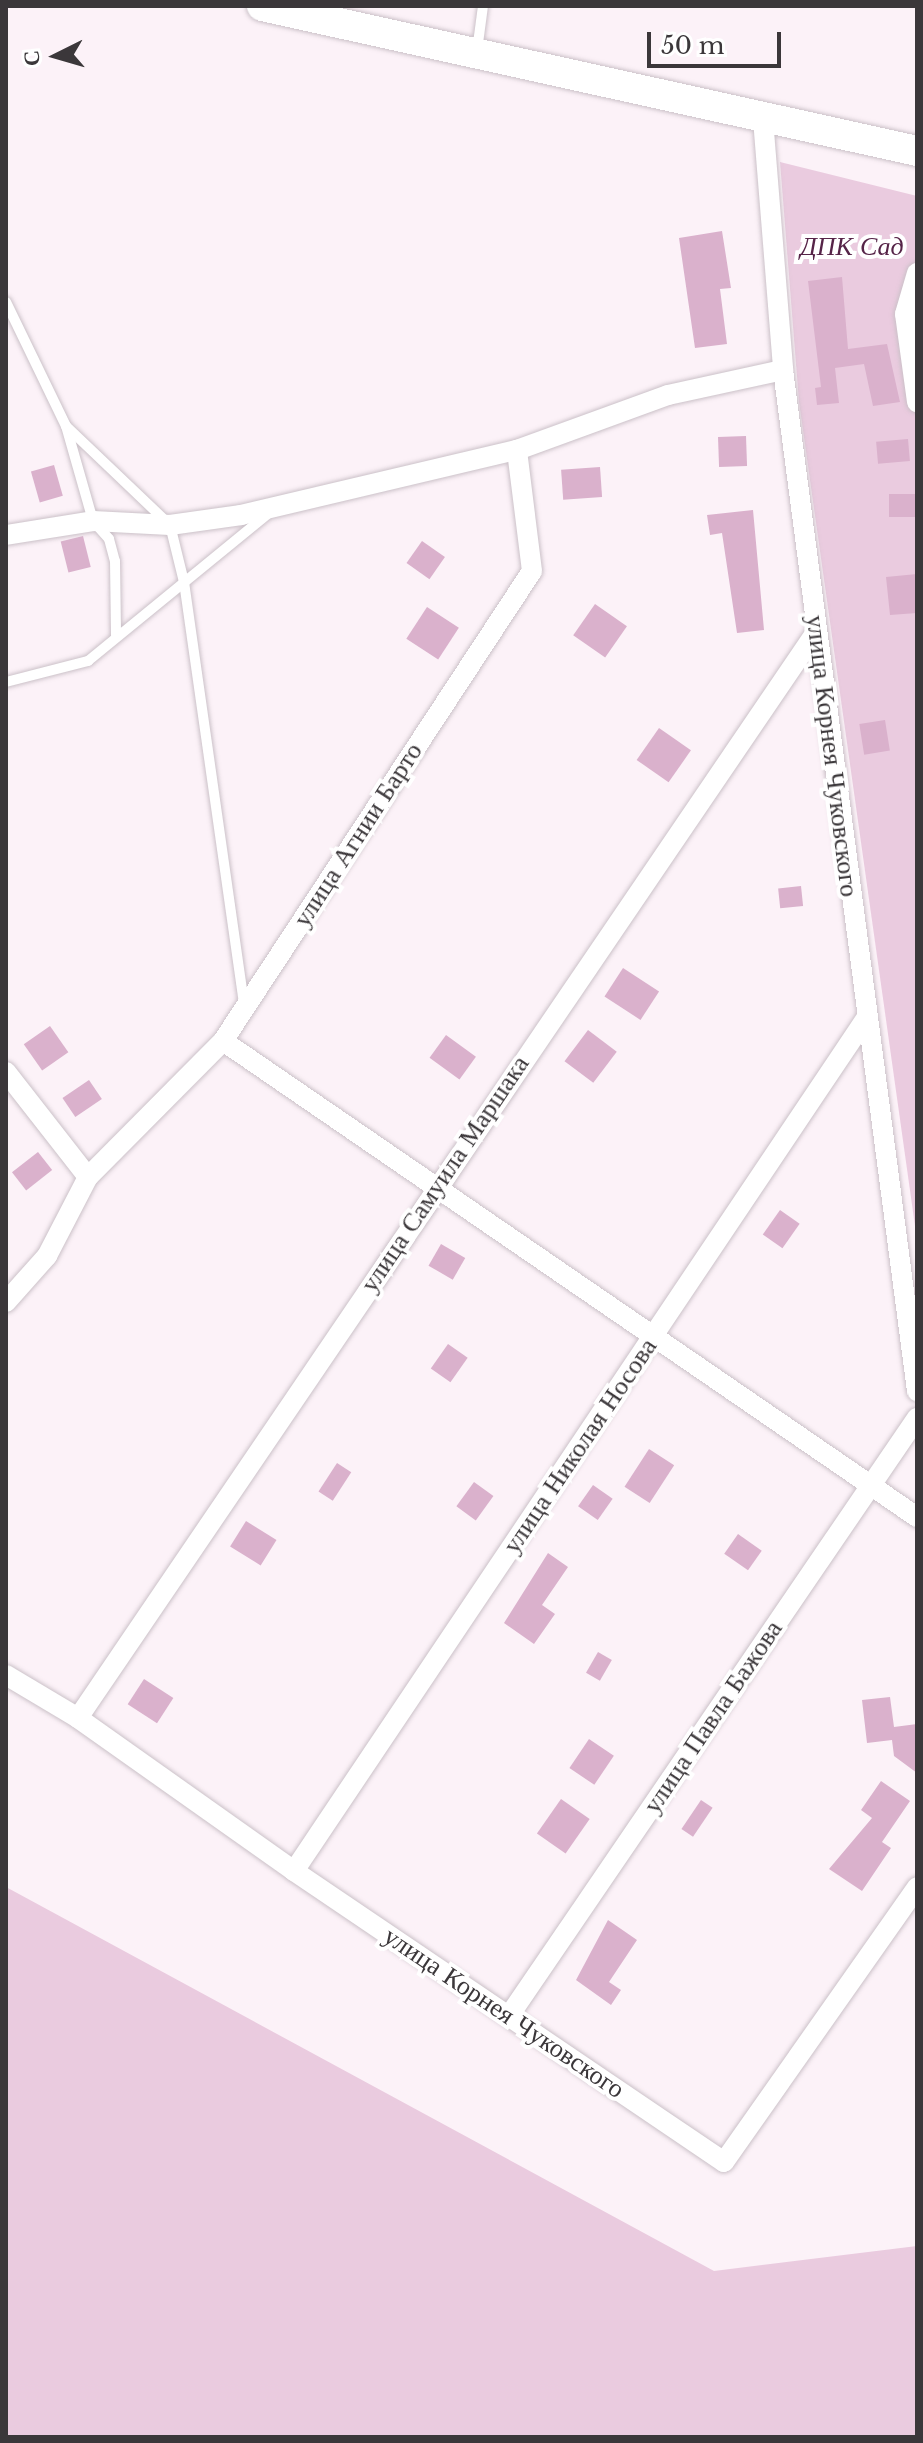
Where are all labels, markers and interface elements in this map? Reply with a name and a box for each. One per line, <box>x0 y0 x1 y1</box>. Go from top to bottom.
north arrow <box>16 16 96 96</box>
scale bar <box>651 16 785 66</box>
text: 50 m <box>661 31 724 60</box>
text: С <box>17 49 46 67</box>
park label: ДПК Сад <box>800 231 904 263</box>
street label: улица Корнея Чуковского <box>799 613 865 899</box>
street label: улица Агнии Барто <box>287 737 429 933</box>
street label: улица Самуила Маршака <box>354 1050 536 1298</box>
street label: улица Николая Носова <box>496 1333 664 1559</box>
street label: улица Павла Бажова <box>637 1615 789 1819</box>
street label: улица Корнея Чуковского <box>378 1921 630 2105</box>

